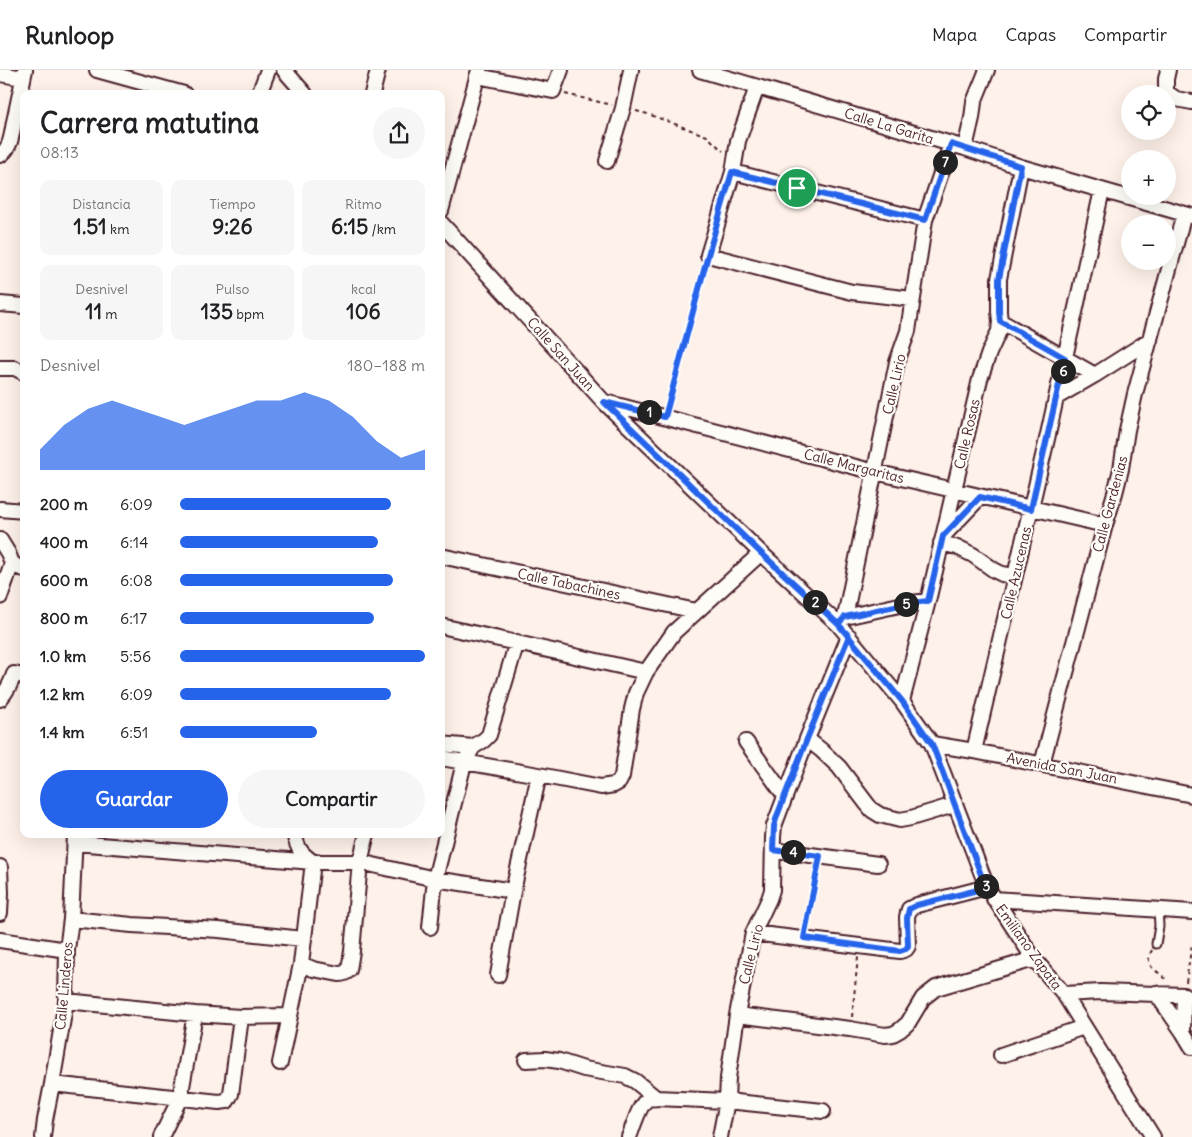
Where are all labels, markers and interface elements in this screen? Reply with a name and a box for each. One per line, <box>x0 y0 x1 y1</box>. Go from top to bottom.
text: Runloop <box>25 20 114 50</box>
text: Mapa <box>932 23 977 46</box>
text: Capas <box>1005 23 1056 46</box>
text: Compartir <box>1084 23 1167 46</box>
map controls <box>1121 85 1176 270</box>
button: locate <box>1121 85 1176 140</box>
street label: Calle La Garita <box>842 104 936 148</box>
text: Carrera matutina <box>40 105 259 141</box>
button: share <box>373 107 425 159</box>
text: 08:13 <box>40 142 79 162</box>
pin: 7 <box>932 150 958 174</box>
button: + <box>1121 150 1176 205</box>
text: 7 <box>942 153 949 171</box>
pin <box>776 167 818 209</box>
icon: arrive <box>783 174 811 202</box>
text: Distancia <box>72 195 131 213</box>
text: Tiempo <box>209 195 256 213</box>
text: Ritmo <box>345 195 382 213</box>
text: 1.51 <box>74 213 107 240</box>
text: 9:26 <box>212 213 253 240</box>
text: 6:15 <box>331 213 368 240</box>
button: − <box>1121 215 1176 270</box>
text: km <box>107 220 129 238</box>
text: /km <box>368 220 396 238</box>
text: Desnivel <box>75 280 128 298</box>
text: Pulso <box>216 280 249 298</box>
text: kcal <box>351 280 376 298</box>
text: 11 <box>85 298 102 325</box>
text: 135 <box>201 298 233 325</box>
text: 106 <box>346 298 381 325</box>
text: m <box>102 305 118 323</box>
text: bpm <box>233 305 264 323</box>
street label: Calle San Juan <box>523 314 599 394</box>
street label: Calle Lirio <box>878 352 910 416</box>
text: Desnivel <box>40 355 100 375</box>
text: 180–188 m <box>347 355 425 375</box>
pin: 6 <box>1050 358 1076 384</box>
text: 6 <box>1059 362 1068 380</box>
street label: Calle Rosas <box>950 397 984 471</box>
pin: 1 <box>636 400 662 424</box>
text: 1 <box>647 403 652 421</box>
street label: Calle Margaritas <box>802 445 906 487</box>
street label: Calle Gardenias <box>1088 454 1132 554</box>
text: 200 m <box>40 494 88 514</box>
text: 6:09 <box>120 494 153 514</box>
street label: Calle Azucenas <box>997 525 1035 621</box>
text: 400 m <box>40 532 88 552</box>
text: 6:14 <box>120 532 148 552</box>
street label: Calle Tabachines <box>516 564 622 604</box>
text: 600 m <box>40 570 88 590</box>
text: 6:08 <box>120 570 153 590</box>
pin: 2 <box>802 590 828 614</box>
pin: 5 <box>894 592 918 616</box>
text: 2 <box>812 593 819 611</box>
text: 5 <box>902 595 911 613</box>
text: 800 m <box>40 608 88 628</box>
text: 6:17 <box>120 608 147 628</box>
text: 1.0 km <box>40 646 86 666</box>
text: 5:56 <box>120 646 151 666</box>
text: 1.2 km <box>40 684 84 704</box>
text: 6:09 <box>120 684 153 704</box>
text: 1.4 km <box>40 722 85 742</box>
text: 6:51 <box>120 722 148 742</box>
street label: Avenida San Juan <box>1005 748 1119 788</box>
button: Guardar <box>40 770 228 828</box>
button: Compartir <box>238 770 425 828</box>
pin: 4 <box>780 840 806 864</box>
text: 4 <box>789 843 798 861</box>
pin: 3 <box>974 874 998 898</box>
text: 3 <box>983 877 990 895</box>
street label: Emiliano Zapata <box>992 901 1066 993</box>
street label: Calle Lirio <box>735 922 767 986</box>
street label: Calle Linderos <box>51 941 77 1031</box>

